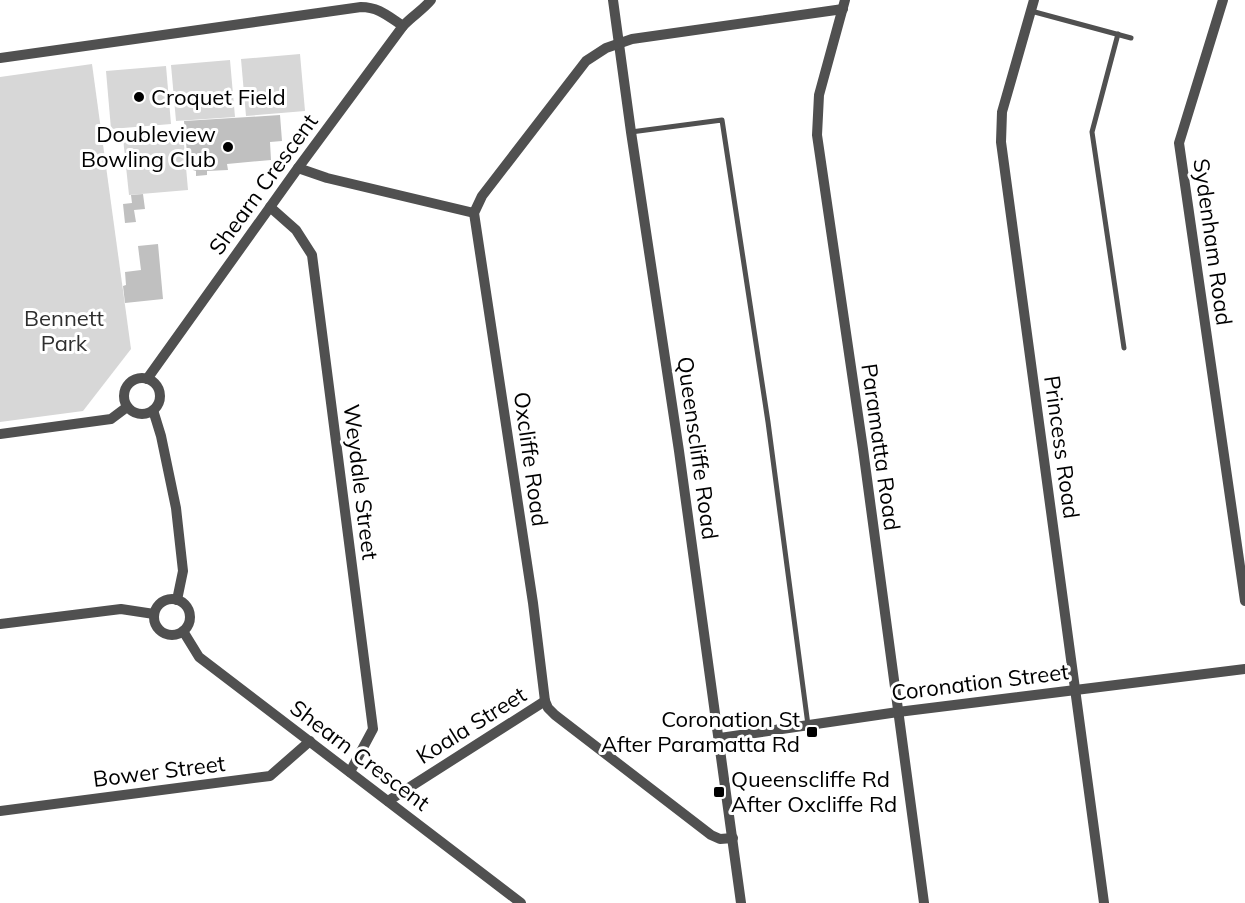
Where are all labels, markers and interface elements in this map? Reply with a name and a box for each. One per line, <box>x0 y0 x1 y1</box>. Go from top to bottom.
place label: Croquet Field <box>151 83 286 111</box>
marker: Croquet Field <box>132 90 146 104</box>
street label: Shearn Crescent <box>202 108 324 260</box>
place label: Doubleview Bowling Club <box>81 120 216 173</box>
marker: Doubleview Bowling Club <box>221 140 235 154</box>
street label: Sydenham Road <box>1187 157 1239 327</box>
park label: Bennett Park <box>24 304 104 357</box>
street label: Queenscliffe Road <box>671 355 725 541</box>
street label: Paramatta Road <box>855 362 907 532</box>
street label: Princess Road <box>1038 374 1086 520</box>
street label: Oxcliffe Road <box>508 390 554 528</box>
street label: Weydale Street <box>338 403 384 562</box>
street label: Coronation Street <box>890 657 1070 707</box>
street label: Koala Street <box>411 680 531 770</box>
street label: Shearn Crescent <box>285 693 436 817</box>
place label: Coronation St After Paramatta Rd <box>601 705 800 758</box>
marker: Coronation St After Paramatta Rd <box>805 725 819 739</box>
street label: Bower Street <box>91 749 227 793</box>
place label: Queenscliffe Rd After Oxcliffe Rd <box>731 765 897 818</box>
marker: Queenscliffe Rd After Oxcliffe Rd <box>712 785 726 799</box>

